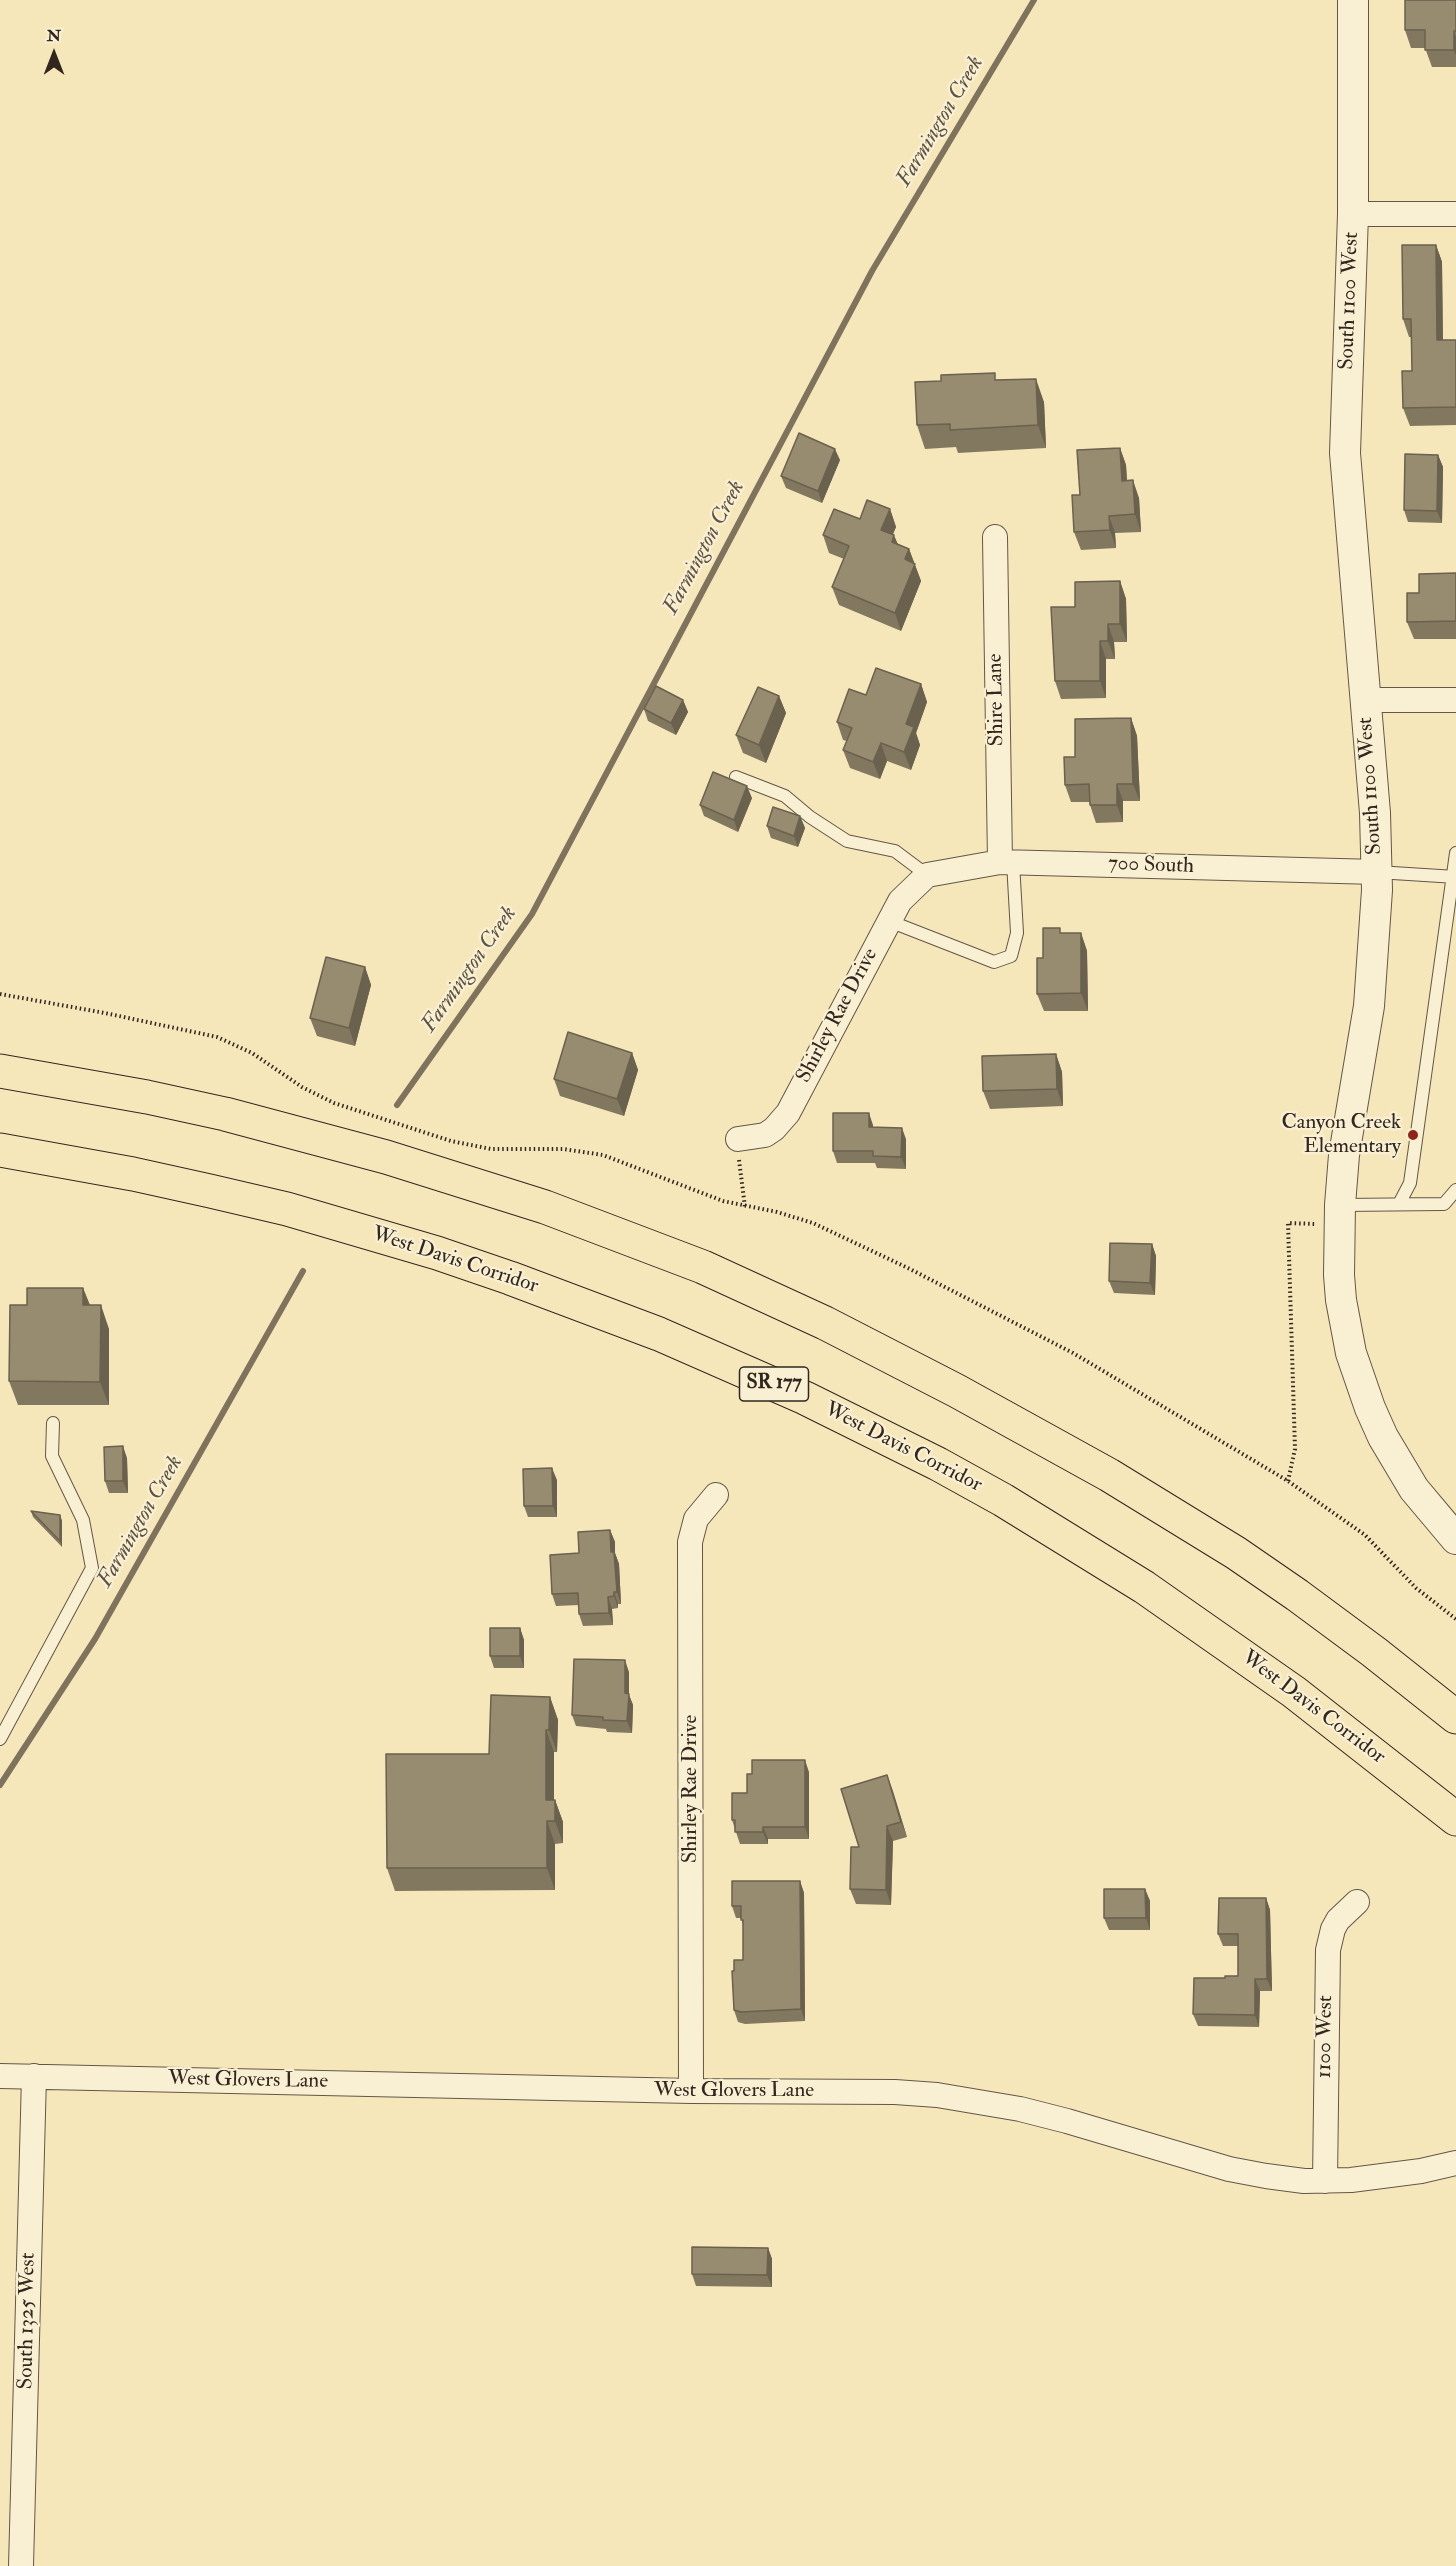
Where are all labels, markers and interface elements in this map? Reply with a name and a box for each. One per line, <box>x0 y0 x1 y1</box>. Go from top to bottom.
north arrow <box>24 24 84 84</box>
text: N <box>47 26 61 46</box>
water label: Farmington Creek <box>892 52 990 192</box>
street label: South 1100 West <box>1335 232 1365 370</box>
water label: Farmington Creek <box>659 477 751 619</box>
street label: Shire Lane <box>984 653 1010 747</box>
street label: South 1100 West <box>1354 716 1388 856</box>
street label: 700 South <box>1108 852 1194 880</box>
water label: Farmington Creek <box>417 902 523 1038</box>
street label: Shirley Rae Drive <box>792 944 884 1088</box>
place label: Canyon Creek Elementary <box>1281 1110 1401 1160</box>
marker: Canyon Creek Elementary <box>1406 1128 1420 1142</box>
street label: West Davis Corridor <box>369 1222 541 1300</box>
road number: SR 177 <box>740 1367 808 1401</box>
street label: West Davis Corridor <box>820 1397 986 1499</box>
water label: Farmington Creek <box>93 1452 189 1592</box>
street label: West Davis Corridor <box>1236 1646 1390 1770</box>
street label: Shirley Rae Drive <box>678 1715 704 1863</box>
street label: 1100 West <box>1313 1995 1339 2079</box>
street label: West Glovers Lane <box>168 2067 328 2095</box>
street label: West Glovers Lane <box>654 2078 814 2104</box>
street label: South 1325 West <box>14 2252 42 2390</box>

